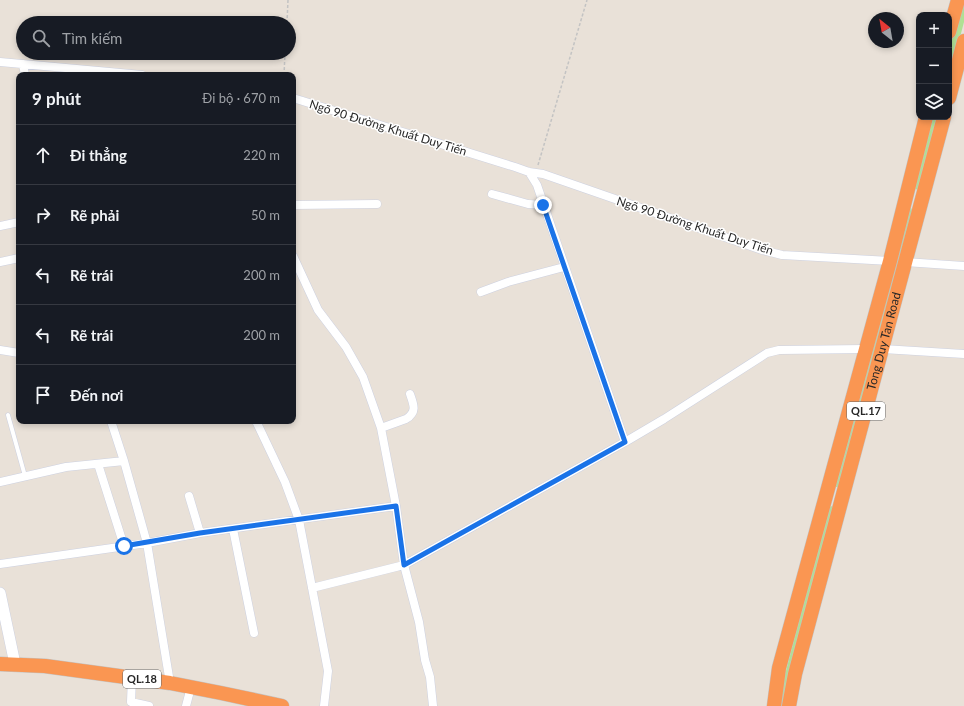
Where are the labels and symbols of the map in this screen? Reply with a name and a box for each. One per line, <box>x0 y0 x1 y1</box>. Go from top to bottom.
north arrow <box>868 12 904 48</box>
street label: Ngõ 90 Đường Khuất Duy Tiến <box>308 96 469 159</box>
street label: Ngõ 90 Đường Khuất Duy Tiến <box>615 193 775 258</box>
route end <box>534 196 552 214</box>
street label: Tong Duy Tan Road <box>863 290 904 392</box>
road number: QL.17 <box>847 402 885 420</box>
route start <box>115 537 133 555</box>
road number: QL.18 <box>123 670 161 688</box>

